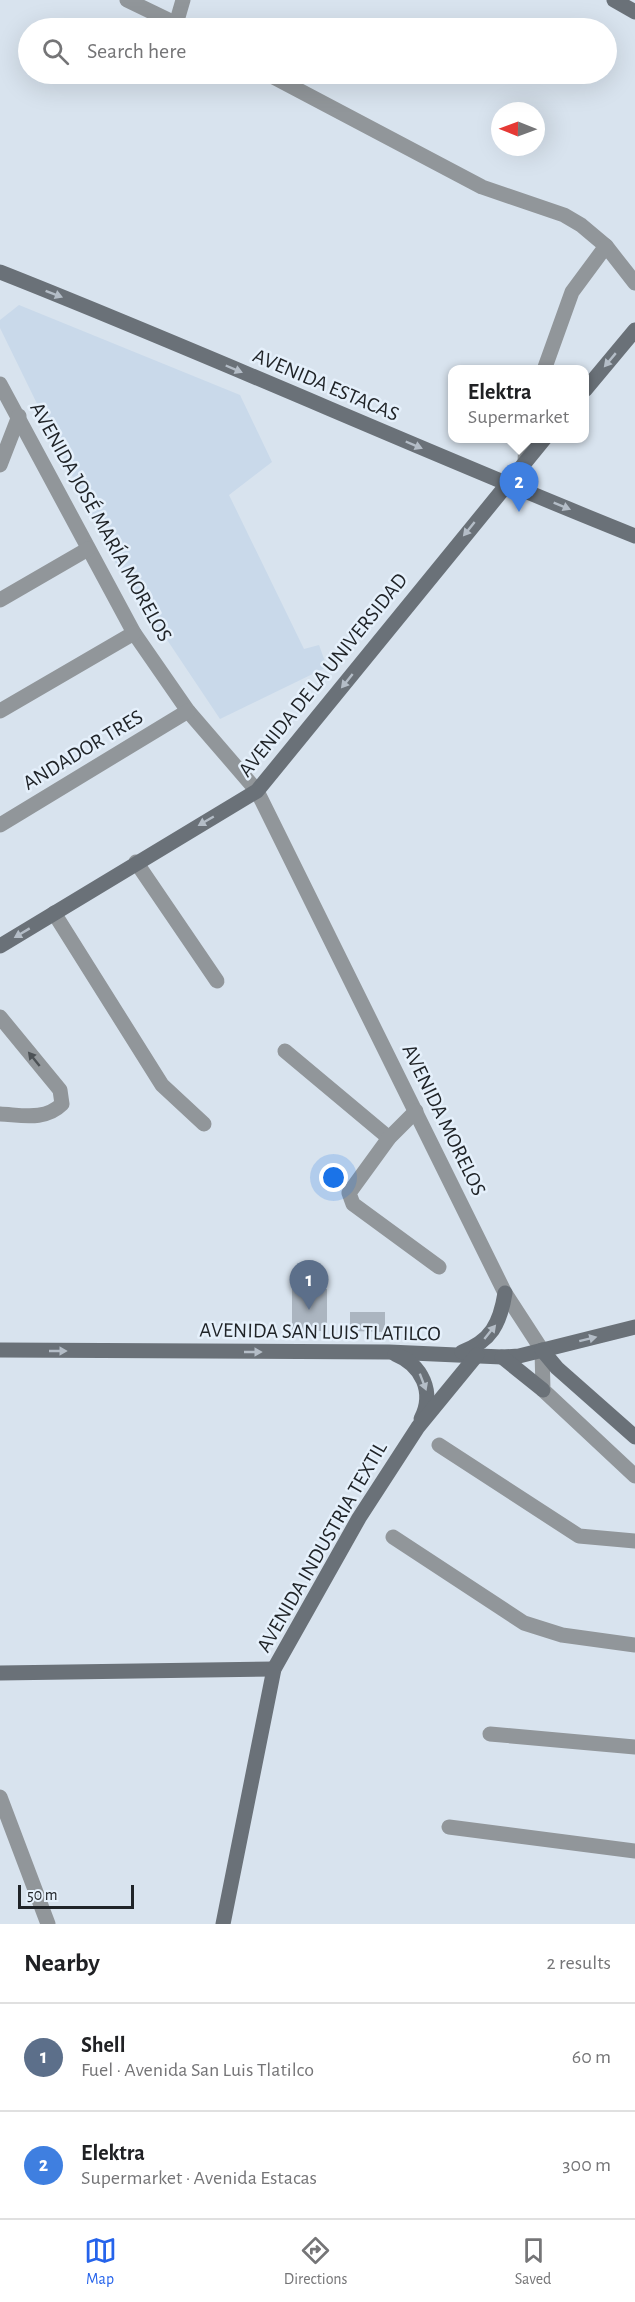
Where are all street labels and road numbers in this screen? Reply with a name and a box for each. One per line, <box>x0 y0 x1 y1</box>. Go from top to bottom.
street label: AVENIDA ESTACAS <box>250 345 402 425</box>
street label: AVENIDA JOSÉ MARÍA MORELOS <box>26 398 177 645</box>
street label: AVENIDA DE LA UNIVERSIDAD <box>235 569 411 781</box>
street label: ANDADOR TRES <box>19 706 147 794</box>
street label: AVENIDA MORELOS <box>398 1041 490 1199</box>
street label: AVENIDA SAN LUIS TLATILCO <box>199 1319 441 1345</box>
street label: AVENIDA INDUSTRIA TEXTIL <box>253 1438 391 1656</box>

